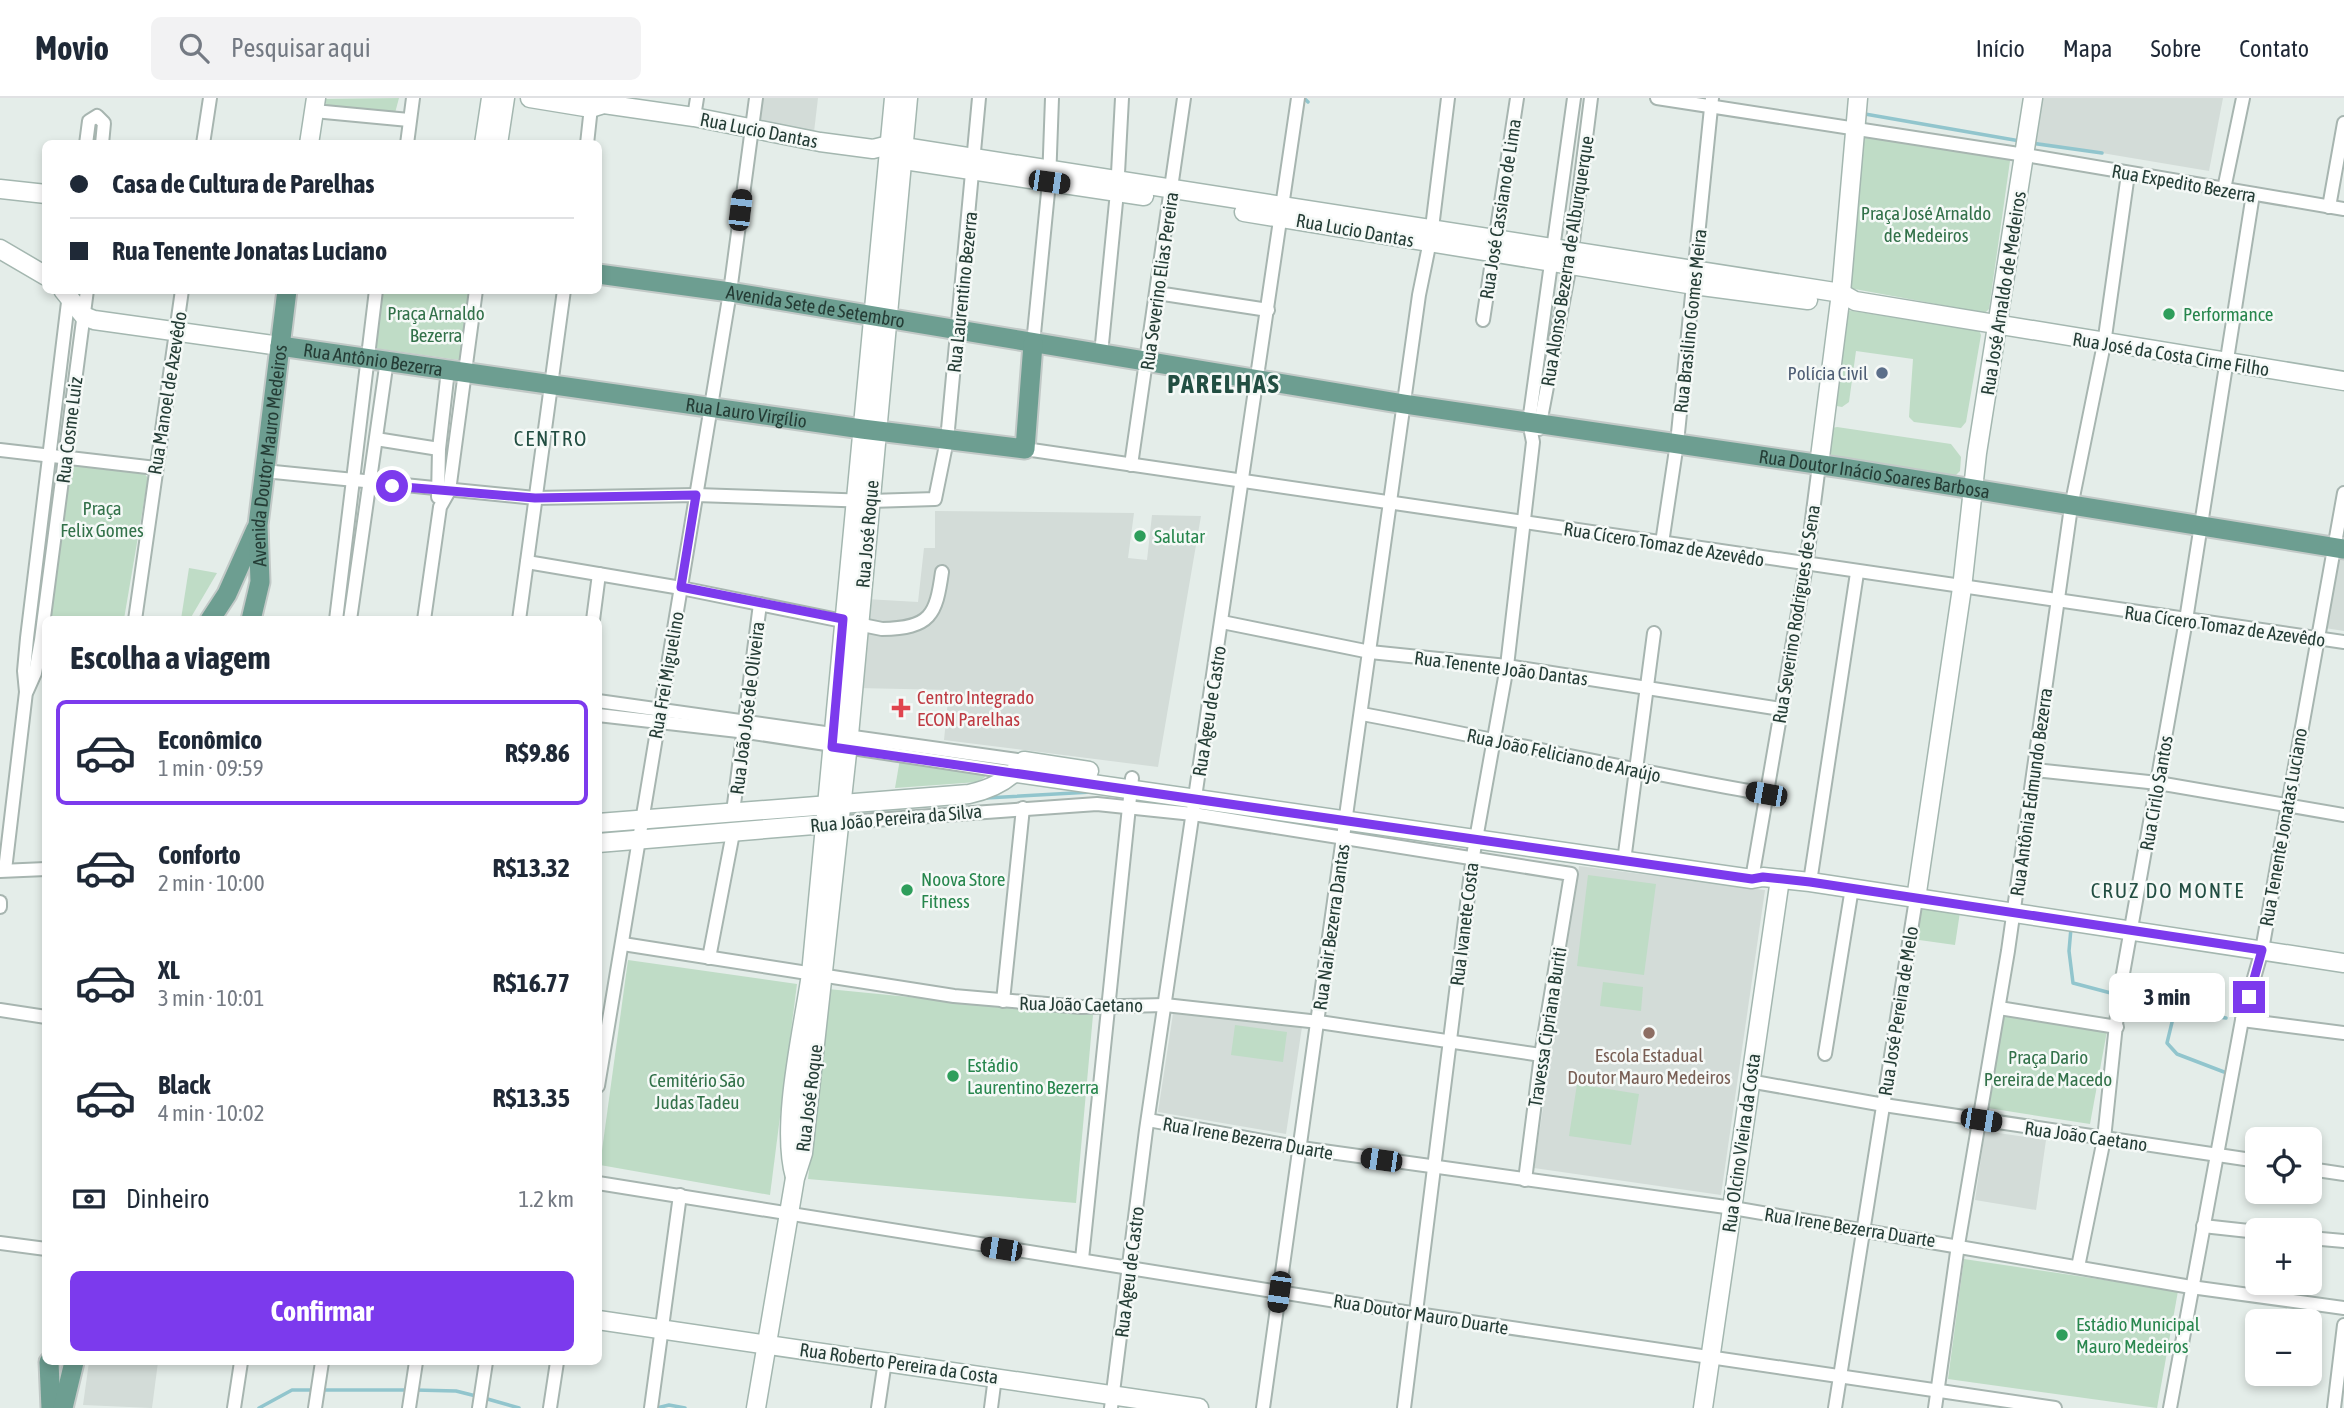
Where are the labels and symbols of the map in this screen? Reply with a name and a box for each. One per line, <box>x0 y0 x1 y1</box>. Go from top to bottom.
street label: Rua Lucio Dantas <box>698 108 820 152</box>
street label: Rua José Cassiano de Lima <box>1475 117 1525 301</box>
street label: Rua Alonso Bezerra de Alburquerque <box>1536 134 1598 388</box>
street label: Rua Expedito Bezerra <box>2110 159 2258 207</box>
car <box>1027 169 1072 195</box>
car <box>728 188 753 232</box>
street label: Rua José Arnaldo de Medeiros <box>1976 189 2030 397</box>
street label: Rua Severino Elias Pereira <box>1136 191 1182 371</box>
park label: Praça José Arnaldo de Medeiros <box>1861 202 1991 246</box>
street label: Rua Lucio Dantas <box>1294 209 1416 251</box>
street label: Rua Laurentino Bezerra <box>943 210 981 374</box>
street label: Rua Brasilino Gomes Meira <box>1669 228 1711 414</box>
street label: Avenida Sete de Setembro <box>725 281 907 332</box>
park label: Praça Arnaldo Bezerra <box>387 302 485 346</box>
place label: Performance <box>2183 303 2273 325</box>
marker: Performance <box>2161 306 2177 322</box>
street label: Rua Manoel de Azevêdo <box>143 310 191 476</box>
street label: Rua José da Costa Cirne Filho <box>2071 328 2271 380</box>
street label: Rua Antônio Bezerra <box>302 338 444 380</box>
street label: Avenida Doutor Mauro Medeiros <box>247 343 291 567</box>
place label: Polícia Civil <box>1788 362 1868 384</box>
marker: Polícia Civil <box>1874 365 1890 381</box>
district label: PARELHAS <box>1167 369 1281 399</box>
street label: Rua Cosme Luiz <box>52 375 86 484</box>
street label: Rua Lauro Virgílio <box>684 393 808 432</box>
district label: CENTRO <box>514 426 588 450</box>
street label: Rua Doutor Inácio Soares Barbosa <box>1757 445 1992 503</box>
route start <box>376 470 408 502</box>
street label: Rua José Roque <box>851 479 883 589</box>
park label: Praça Felix Gomes <box>60 497 144 541</box>
street label: Rua Severino Rodrigues de Sena <box>1768 503 1824 725</box>
street label: Rua Cícero Tomaz de Azevêdo <box>1562 517 1766 571</box>
place label: Salutar <box>1154 525 1205 547</box>
marker: Salutar <box>1132 528 1148 544</box>
street label: Rua Cícero Tomaz de Azevêdo <box>2123 601 2327 651</box>
street label: Rua Frei Miguelino <box>644 609 688 741</box>
street label: Rua João José de Oliveira <box>725 620 769 796</box>
street label: Rua Ageu de Castro <box>1188 644 1230 778</box>
street label: Rua Tenente João Dantas <box>1413 646 1589 690</box>
place label: Centro Integrado ECON Parelhas <box>917 686 1034 730</box>
street label: Rua Antônia Edmundo Bezerra <box>2005 686 2057 898</box>
marker: Centro Integrado ECON Parelhas <box>891 698 911 718</box>
street label: Rua João Feliciano de Araújo <box>1465 724 1663 786</box>
street label: Rua Tenente Jonatas Luciano <box>2255 726 2311 928</box>
street label: Rua Cirilo Santos <box>2135 734 2177 852</box>
car <box>1744 780 1789 808</box>
street label: Rua João Pereira da Silva <box>809 800 983 836</box>
street label: Rua Nair Bezerra Dantas <box>1308 842 1354 1012</box>
street label: Rua Ivanete Costa <box>1446 861 1482 987</box>
place label: Noova Store Fitness <box>921 868 1005 912</box>
district label: CRUZ DO MONTE <box>2091 878 2245 902</box>
marker: Noova Store Fitness <box>899 882 915 898</box>
street label: Rua José Pereira de Melo <box>1874 925 1922 1097</box>
street label: Travessa Cipriana Buriti <box>1523 945 1571 1109</box>
callout: 3 min <box>2109 972 2224 1021</box>
route end <box>2233 981 2265 1013</box>
street label: Rua João Caetano <box>1019 992 1143 1016</box>
marker: Escola Estadual Doutor Mauro Medeiros <box>1641 1025 1657 1041</box>
street label: Rua José Roque <box>791 1043 827 1153</box>
place label: Escola Estadual Doutor Mauro Medeiros <box>1567 1044 1731 1088</box>
park label: Praça Dario Pereira de Macedo <box>1984 1046 2112 1090</box>
street label: Rua Olcino Vieira da Costa <box>1718 1052 1764 1234</box>
place label: Estádio Laurentino Bezerra <box>967 1054 1099 1098</box>
marker: Estádio Laurentino Bezerra <box>945 1068 961 1084</box>
park label: Cemitério São Judas Tadeu <box>649 1069 745 1113</box>
car <box>1959 1106 2004 1134</box>
street label: Rua Irene Bezerra Duarte <box>1161 1112 1335 1164</box>
street label: Rua João Caetano <box>2023 1116 2149 1156</box>
car <box>1359 1147 1404 1173</box>
street label: Rua Irene Bezerra Duarte <box>1763 1203 1937 1251</box>
street label: Rua Ageu de Castro <box>1110 1205 1148 1339</box>
car <box>979 1235 1024 1263</box>
car <box>1266 1270 1293 1314</box>
street label: Rua Doutor Mauro Duarte <box>1332 1289 1510 1339</box>
place label: Estádio Municipal Mauro Medeiros <box>2076 1313 2200 1357</box>
marker: Estádio Municipal Mauro Medeiros <box>2054 1327 2070 1343</box>
street label: Rua Roberto Pereira da Costa <box>798 1338 1000 1388</box>

